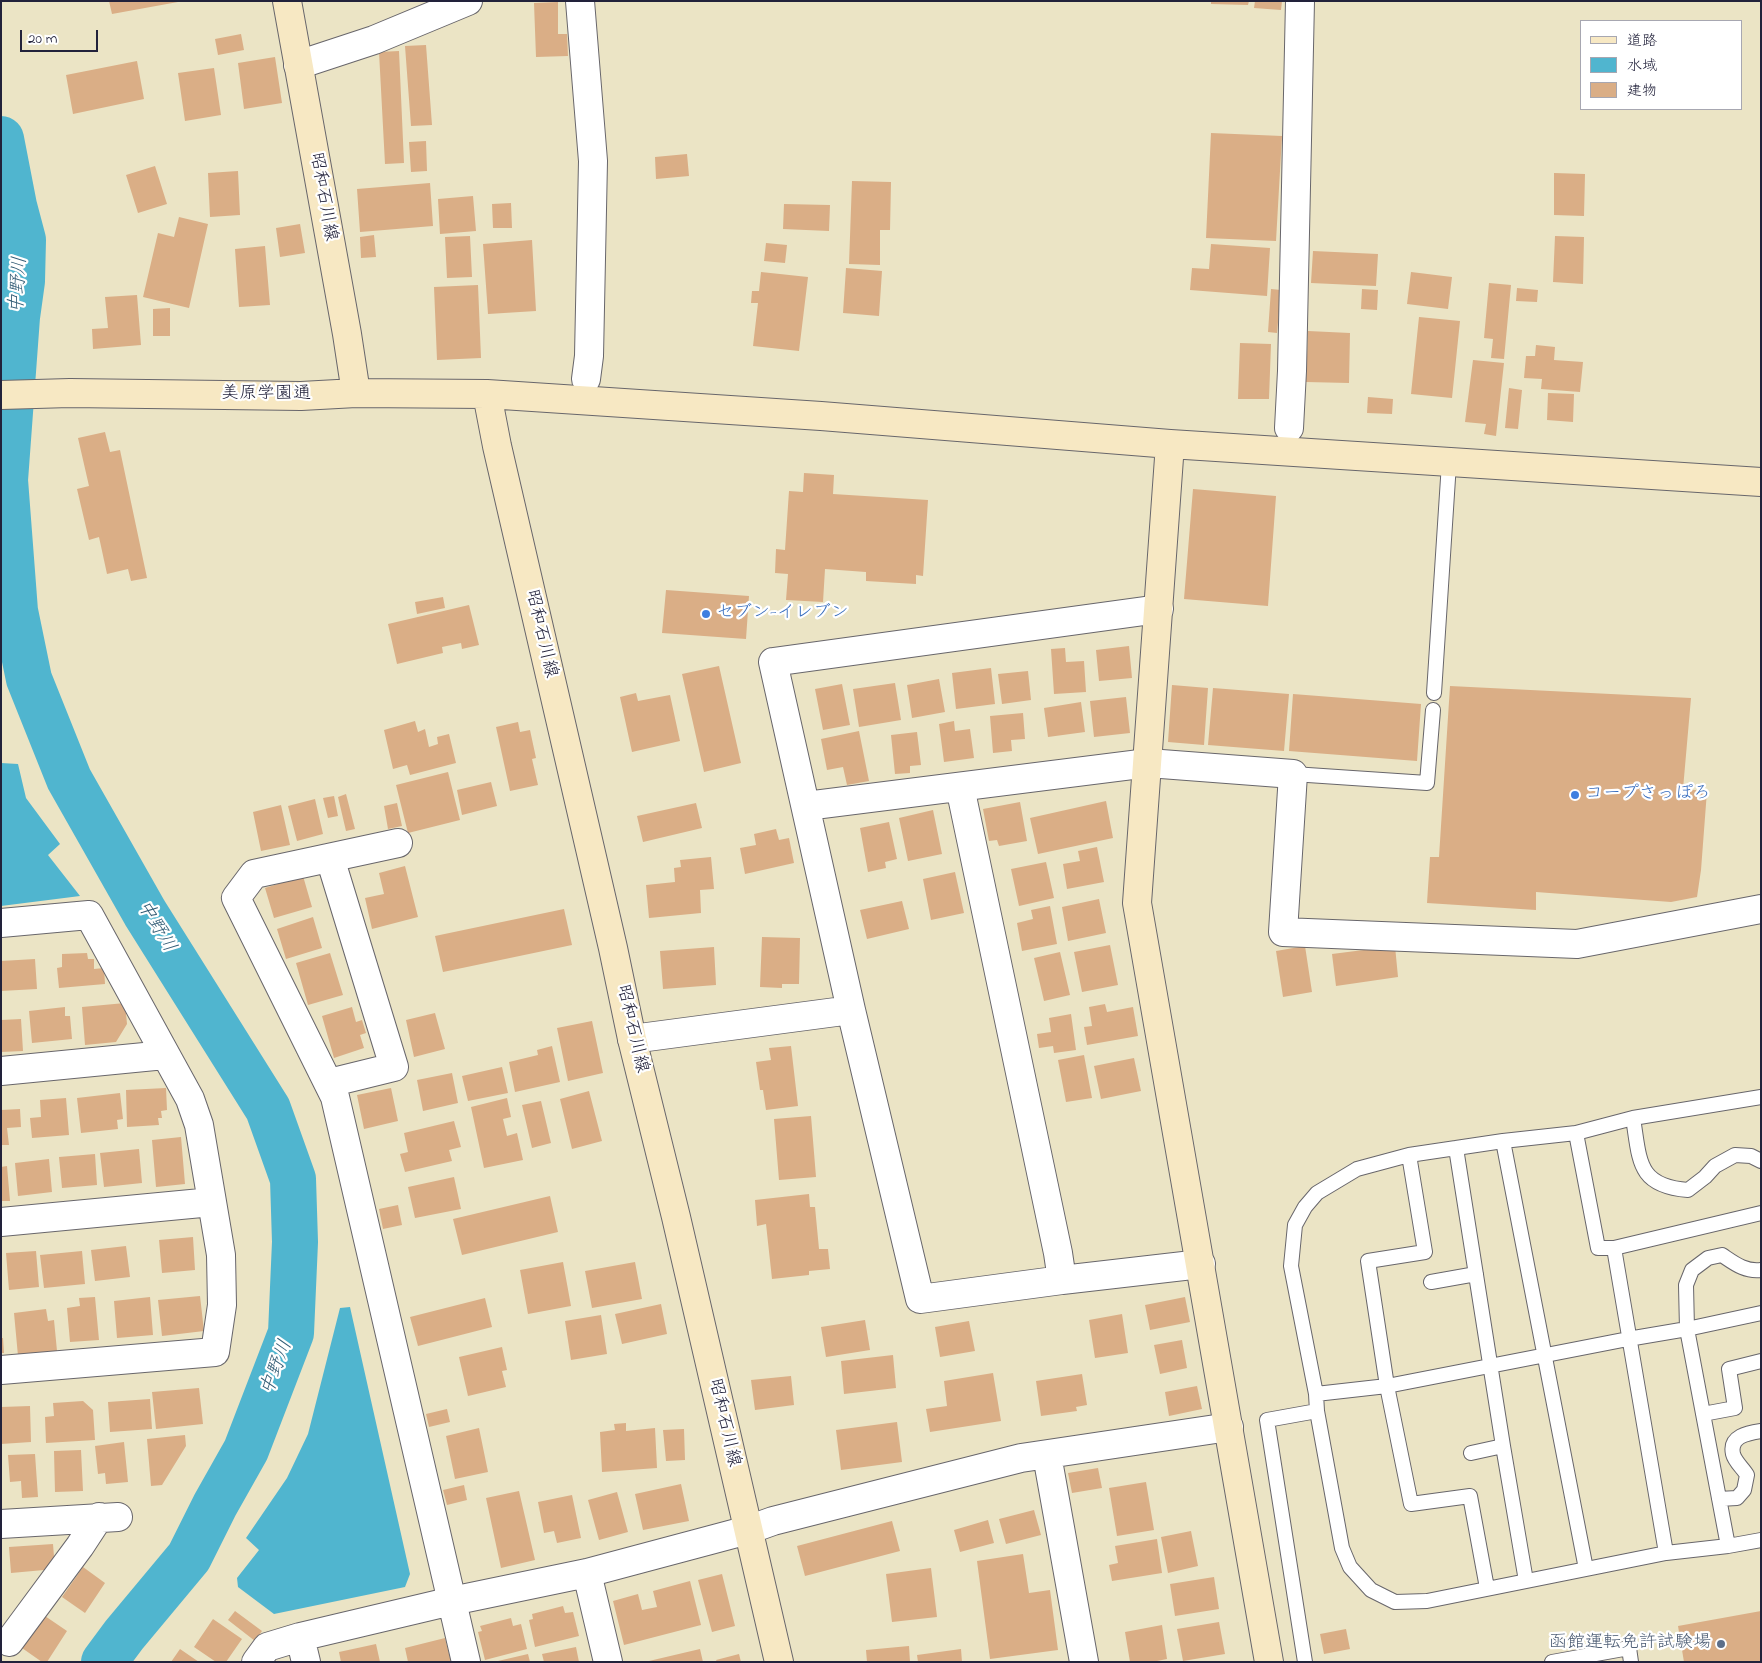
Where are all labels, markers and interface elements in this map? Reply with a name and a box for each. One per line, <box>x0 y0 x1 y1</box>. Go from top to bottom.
scale bar <box>22 20 100 52</box>
legend <box>1580 20 1742 110</box>
text: 20 m <box>28 28 57 50</box>
text: 道路 <box>1627 30 1657 52</box>
text: 水域 <box>1627 55 1657 77</box>
text: 建物 <box>1627 80 1657 102</box>
street label: 昭和石川線 <box>304 151 340 243</box>
water label: 中野川 <box>7 256 33 314</box>
street label: 美原学園通 <box>221 384 311 406</box>
street label: 昭和石川線 <box>519 588 561 680</box>
place label: セブン-イレブン <box>716 603 849 625</box>
marker: セブン-イレブン <box>700 608 712 620</box>
place label: コープさっぽろ <box>1585 784 1711 806</box>
marker: コープさっぽろ <box>1569 789 1581 801</box>
water label: 中野川 <box>131 897 179 957</box>
street label: 昭和石川線 <box>610 983 652 1075</box>
water label: 中野川 <box>257 1337 299 1399</box>
street label: 昭和石川線 <box>702 1377 744 1469</box>
place label: 函館運転免許試験場 <box>1549 1633 1711 1655</box>
marker: 函館運転免許試験場 <box>1715 1638 1727 1650</box>

